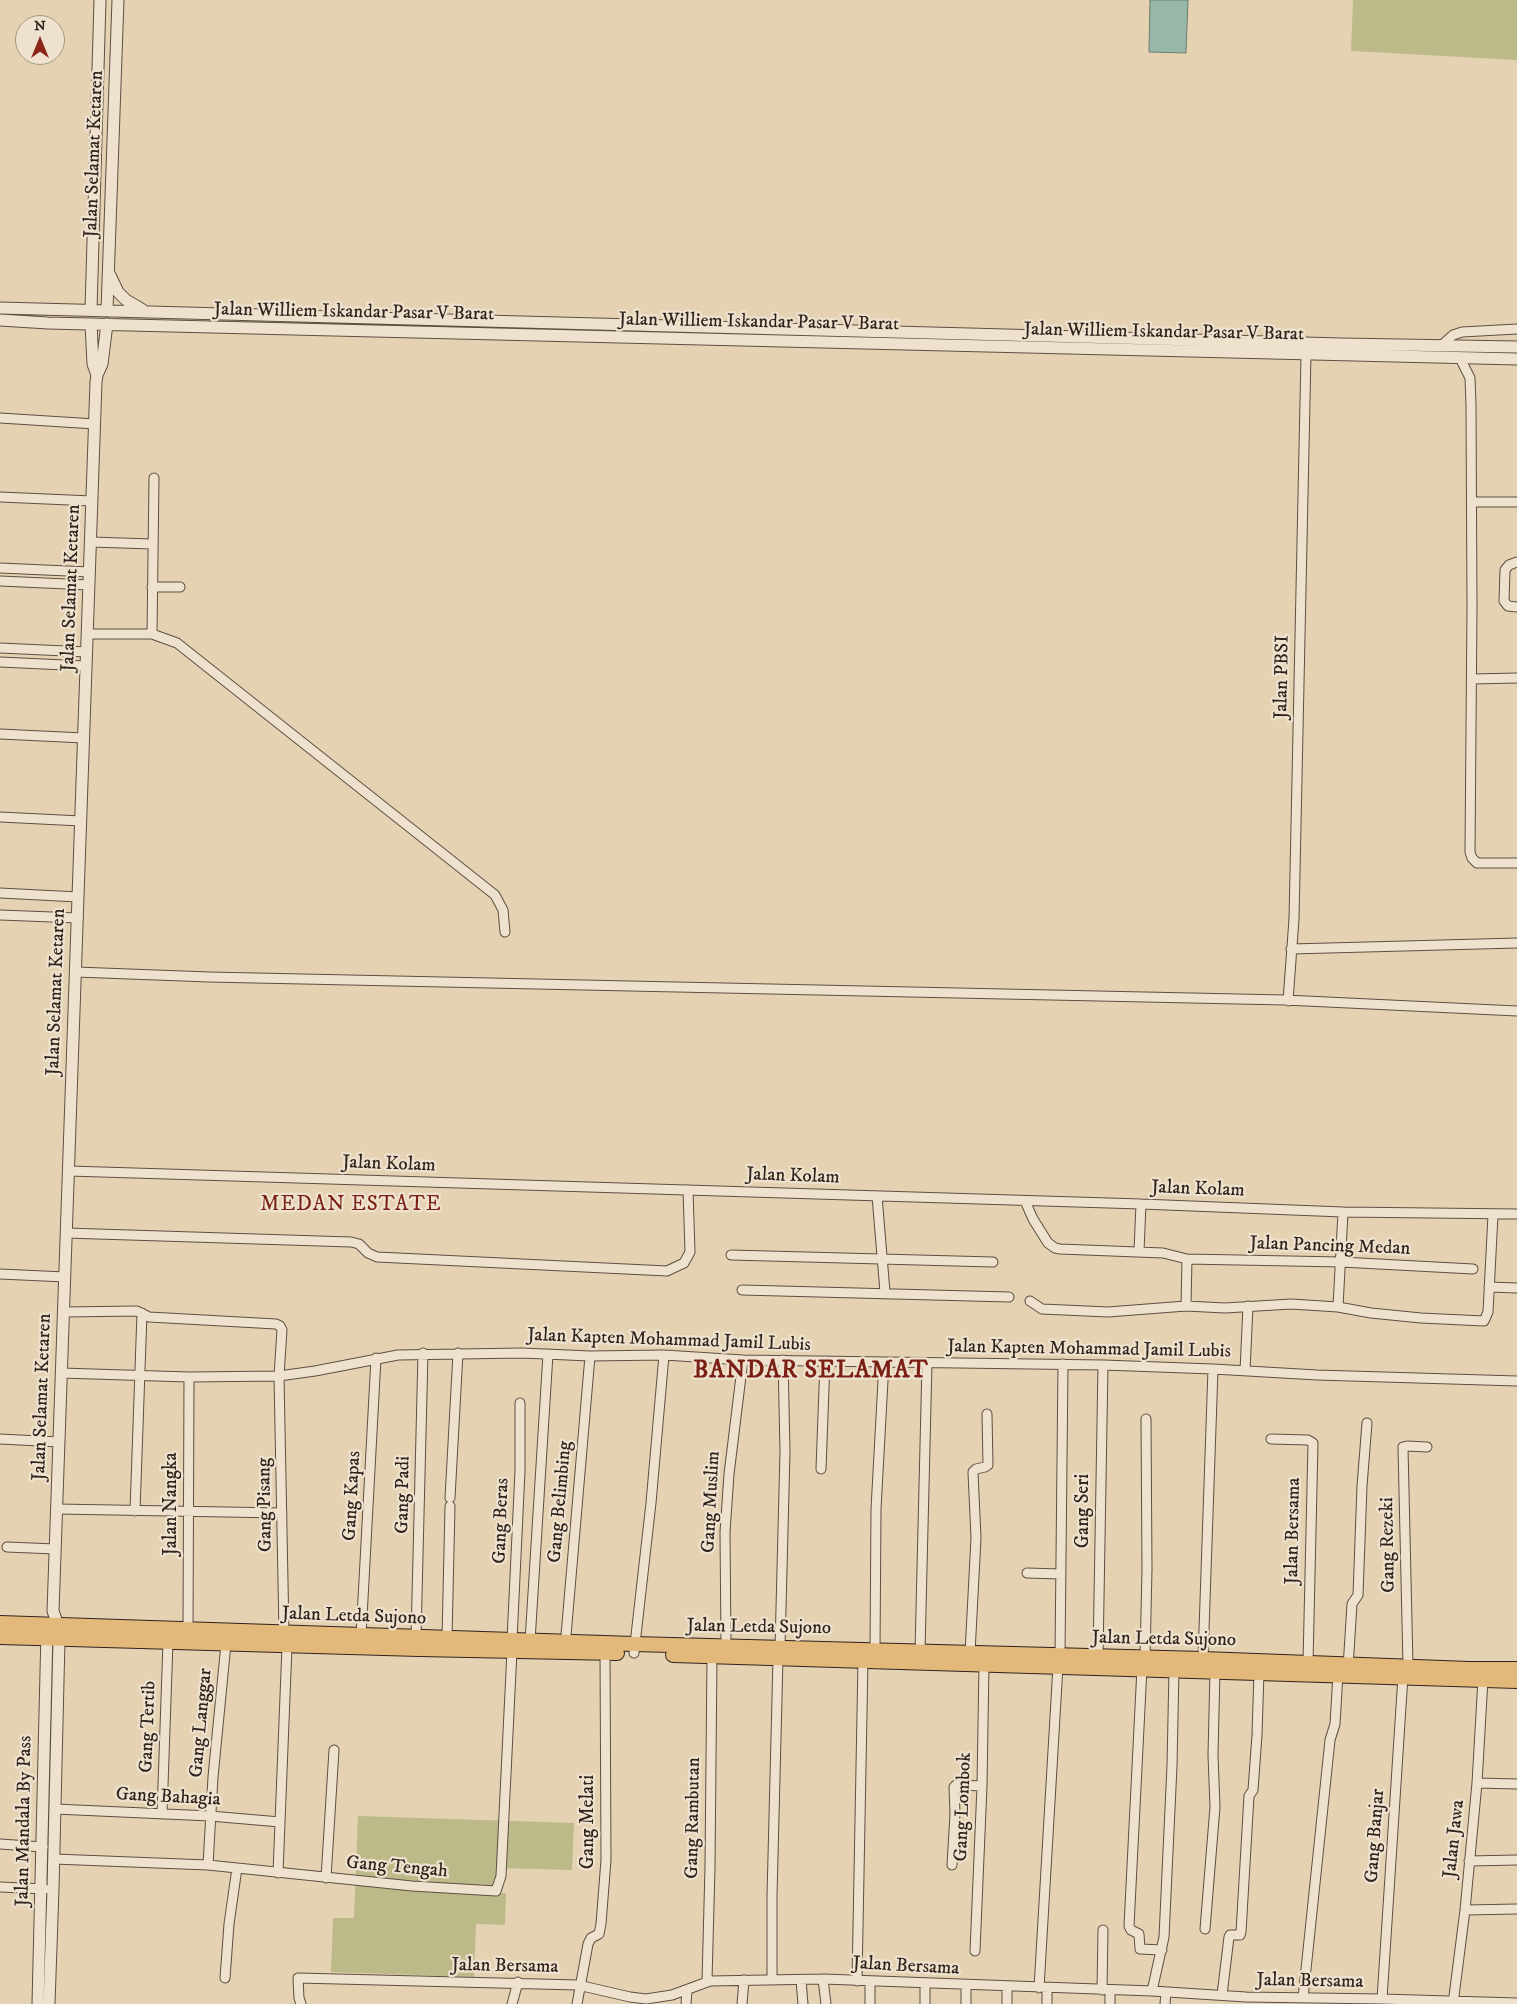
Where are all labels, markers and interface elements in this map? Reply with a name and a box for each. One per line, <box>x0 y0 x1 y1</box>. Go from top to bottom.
north arrow <box>15 15 65 65</box>
text: N <box>34 17 46 35</box>
street label: Jalan Selamat Ketaren <box>81 70 109 238</box>
street label: Jalan Williem Iskandar Pasar V Barat <box>214 299 494 327</box>
street label: Jalan Williem Iskandar Pasar V Barat <box>619 309 899 337</box>
street label: Jalan Williem Iskandar Pasar V Barat <box>1024 319 1304 347</box>
street label: Jalan Selamat Ketaren <box>58 504 86 672</box>
street label: Jalan PBSI <box>1271 635 1295 719</box>
street label: Jalan Selamat Ketaren <box>43 908 71 1076</box>
street label: Jalan Kolam <box>342 1152 436 1178</box>
street label: Jalan Kolam <box>746 1164 840 1190</box>
street label: Jalan Kolam <box>1151 1177 1245 1203</box>
district label: MEDAN ESTATE <box>259 1193 443 1219</box>
street label: Jalan Pancing Medan <box>1249 1233 1411 1261</box>
street label: Jalan Selamat Ketaren <box>29 1313 57 1481</box>
street label: Jalan Kapten Mohammad Jamil Lubis <box>527 1325 811 1357</box>
street label: Jalan Kapten Mohammad Jamil Lubis <box>947 1336 1231 1364</box>
district label: BANDAR SELAMAT <box>692 1358 930 1386</box>
street label: Gang Belimbing <box>544 1440 578 1564</box>
street label: Gang Kapas <box>339 1450 367 1542</box>
street label: Gang Muslim <box>698 1450 726 1554</box>
street label: Jalan Nangka <box>161 1453 183 1555</box>
street label: Gang Padi <box>392 1456 416 1534</box>
street label: Gang Pisang <box>254 1458 278 1552</box>
street label: Gang Seri <box>1073 1474 1095 1548</box>
street label: Jalan Bersama <box>1282 1477 1306 1585</box>
street label: Gang Beras <box>489 1478 515 1564</box>
street label: Gang Rezeki <box>1377 1497 1401 1593</box>
street label: Jalan Letda Sujono <box>281 1603 427 1631</box>
street label: Jalan Letda Sujono <box>687 1615 831 1641</box>
street label: Jalan Letda Sujono <box>1092 1627 1236 1653</box>
street label: Gang Langgar <box>186 1667 218 1779</box>
street label: Gang Tertib <box>136 1681 162 1773</box>
street label: Jalan Mandala By Pass <box>12 1735 38 1907</box>
street label: Gang Lombok <box>951 1752 977 1862</box>
street label: Gang Rambutan <box>682 1757 706 1879</box>
street label: Gang Melati <box>578 1775 600 1869</box>
street label: Gang Bahagia <box>115 1784 221 1812</box>
street label: Gang Banjar <box>1361 1788 1391 1884</box>
street label: Jalan Jawa <box>1440 1799 1470 1879</box>
street label: Gang Tengah <box>345 1852 449 1884</box>
street label: Jalan Bersama <box>852 1953 960 1981</box>
street label: Jalan Bersama <box>451 1955 559 1979</box>
street label: Jalan Bersama <box>1256 1970 1364 1994</box>

